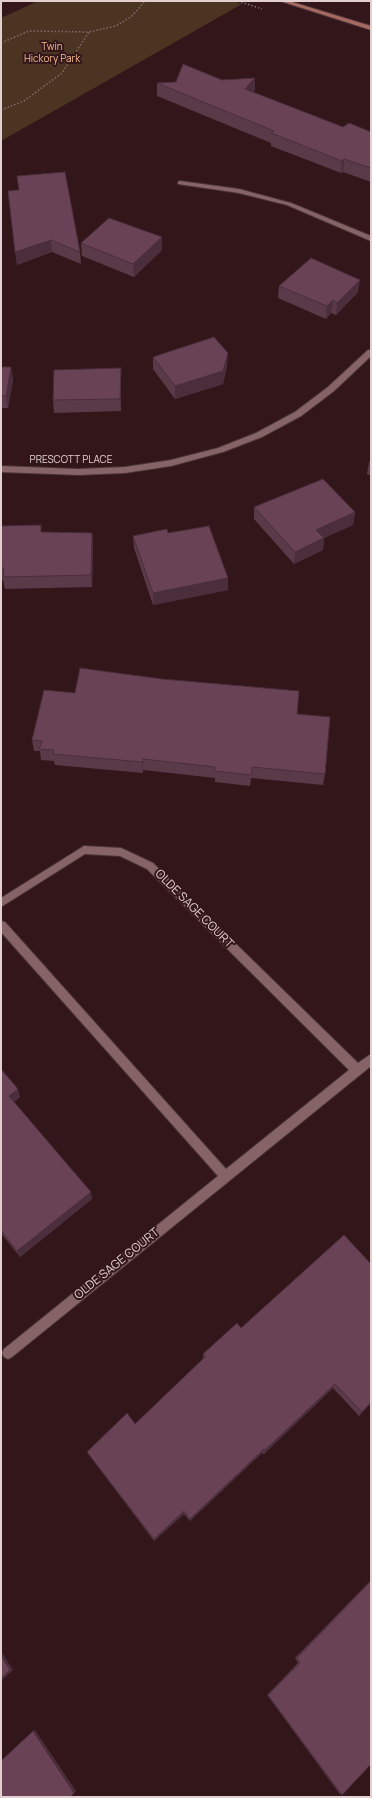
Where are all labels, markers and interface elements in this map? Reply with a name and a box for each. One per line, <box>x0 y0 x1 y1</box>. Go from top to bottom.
park label: Twin Hickory Park <box>24 41 80 64</box>
street label: PRESCOTT PLACE <box>30 454 112 466</box>
street label: OLDE SAGE COURT <box>152 867 236 951</box>
street label: OLDE SAGE COURT <box>72 1225 162 1303</box>

